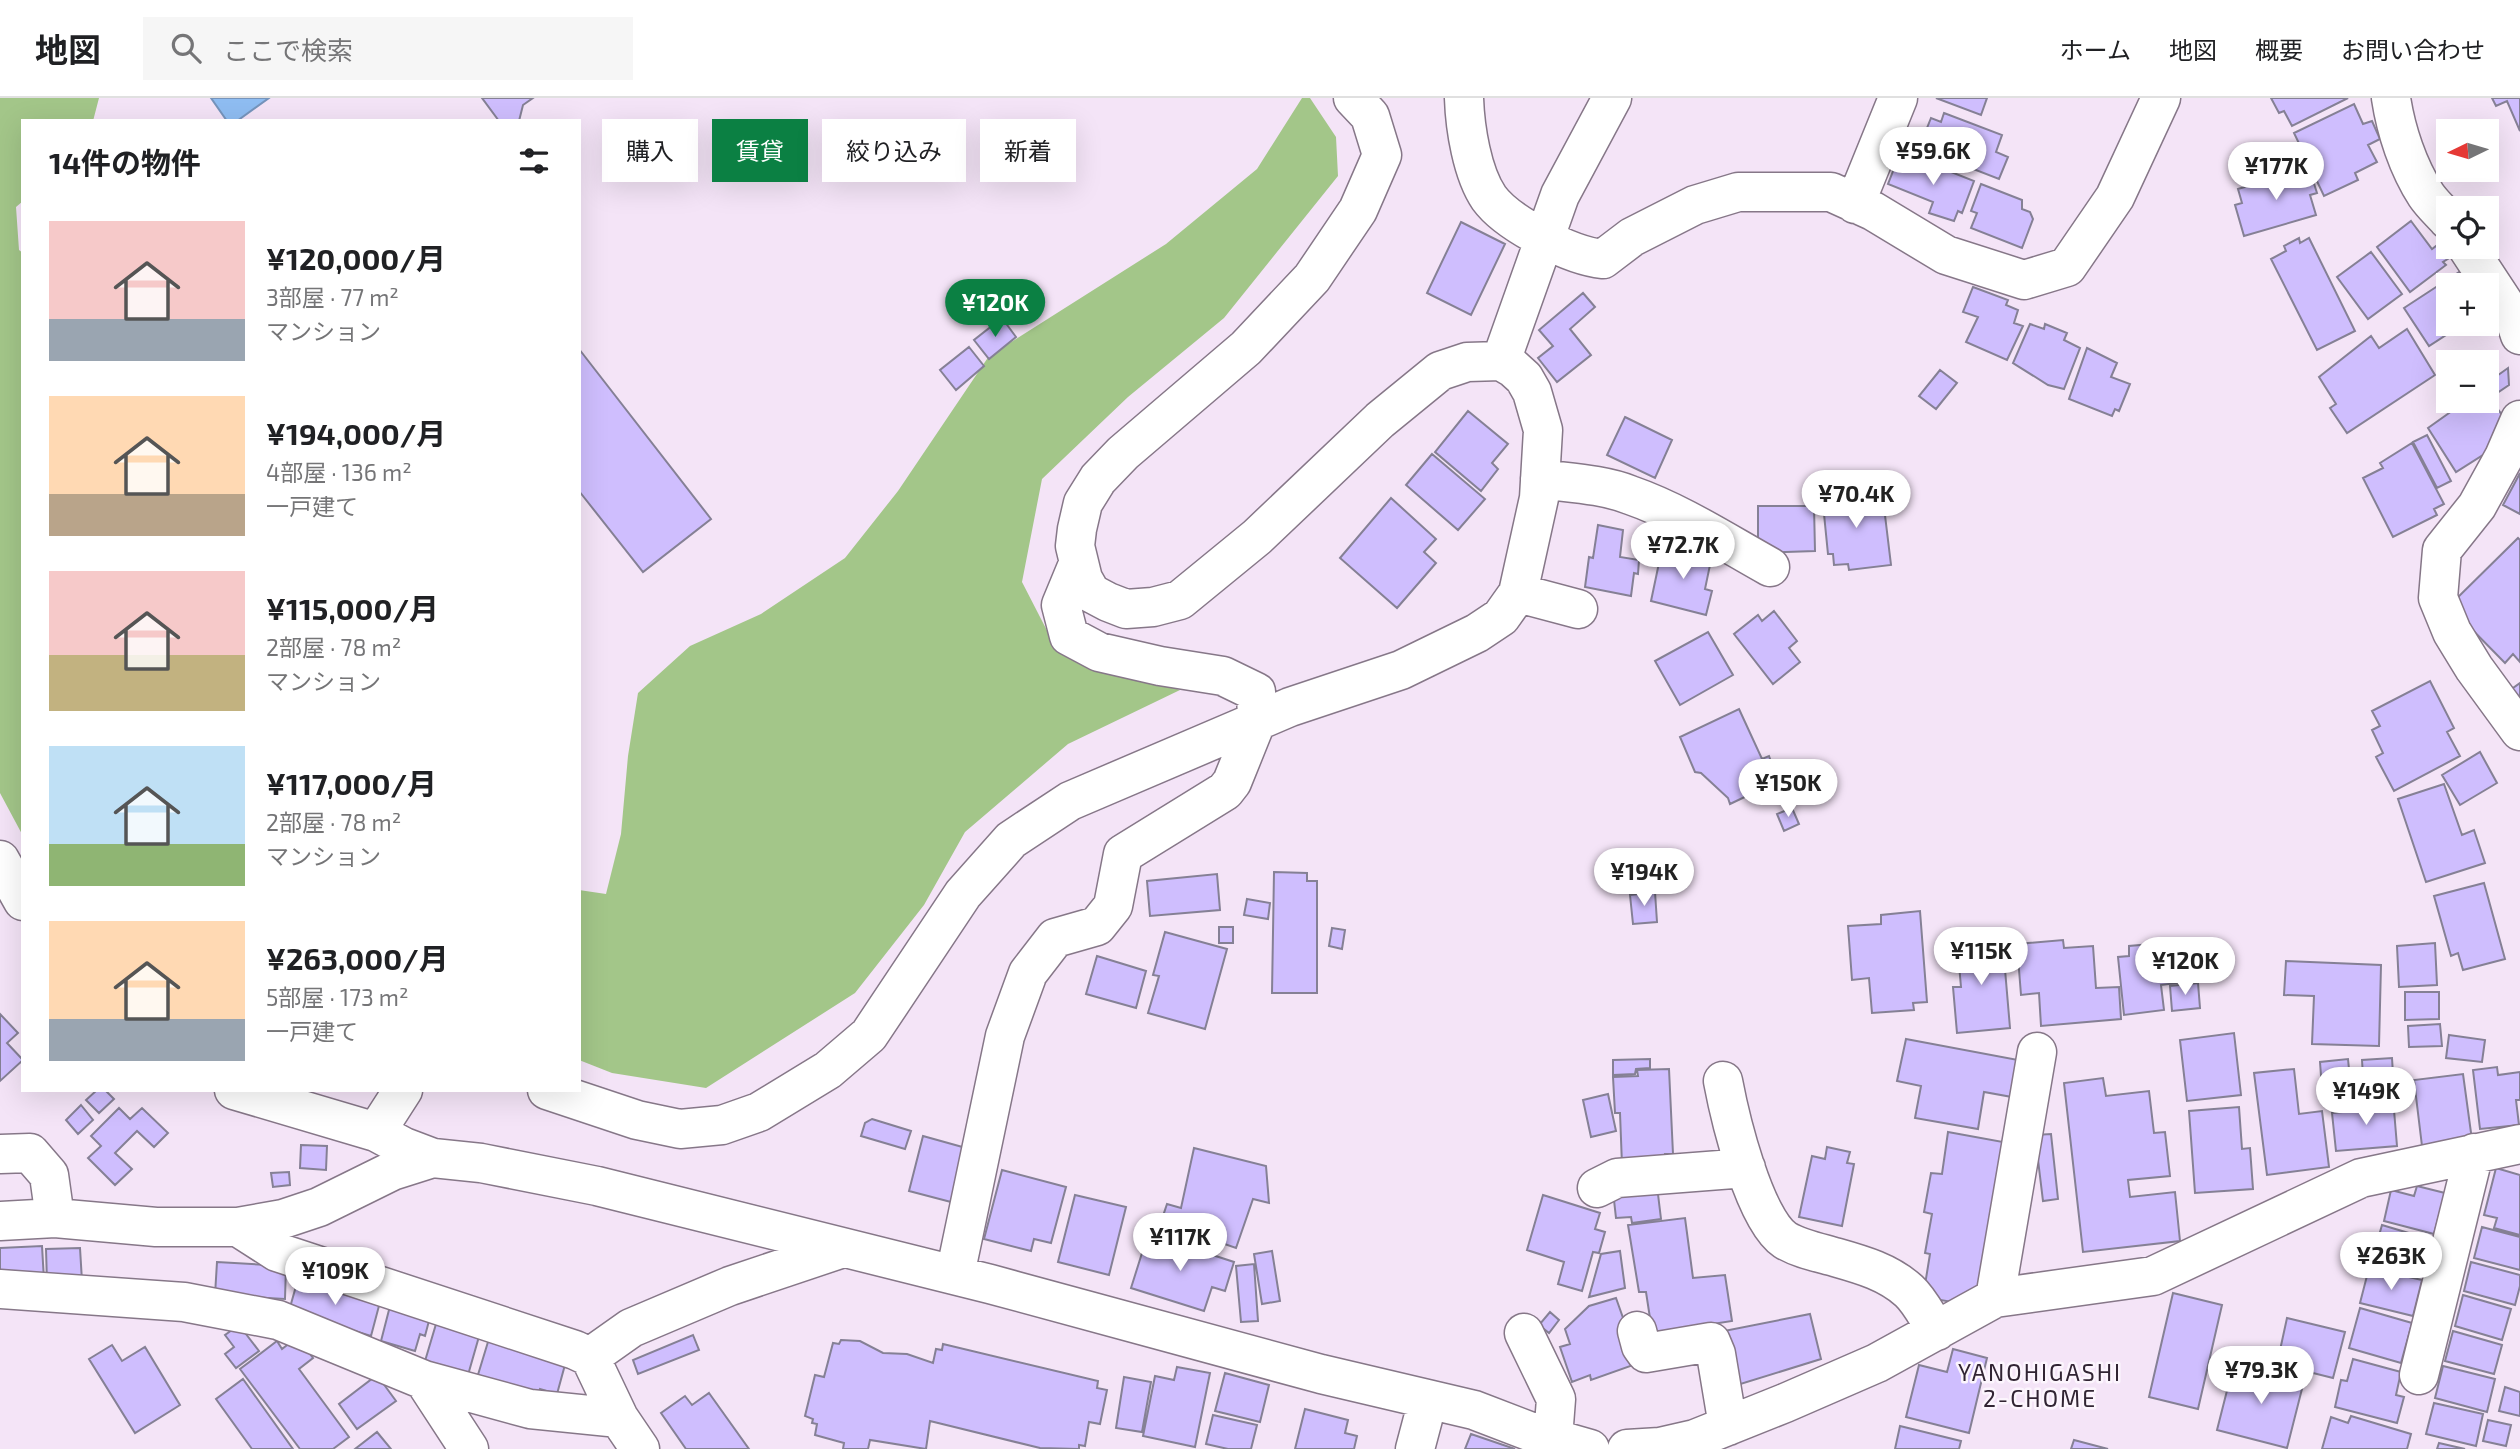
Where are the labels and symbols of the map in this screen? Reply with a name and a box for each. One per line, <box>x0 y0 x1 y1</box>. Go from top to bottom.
north arrow <box>2436 119 2499 182</box>
pin: ¥59.6K <box>1876 127 1990 187</box>
pin: ¥177K <box>2227 142 2325 202</box>
pin: ¥120K <box>946 280 1044 339</box>
pin: ¥70.4K <box>1799 470 1913 530</box>
pin: ¥72.7K <box>1626 522 1740 581</box>
pin: ¥150K <box>1739 760 1837 819</box>
pin: ¥194K <box>1595 848 1693 908</box>
pin: ¥115K <box>1932 928 2030 987</box>
pin: ¥120K <box>2136 937 2234 997</box>
pin: ¥149K <box>2317 1068 2415 1127</box>
pin: ¥117K <box>1131 1214 1229 1273</box>
pin: ¥263K <box>2342 1232 2440 1292</box>
pin: ¥109K <box>286 1248 384 1307</box>
pin: ¥79.3K <box>2204 1346 2318 1406</box>
district label: YANOHIGASHI 2-CHOME <box>1958 1358 2122 1412</box>

